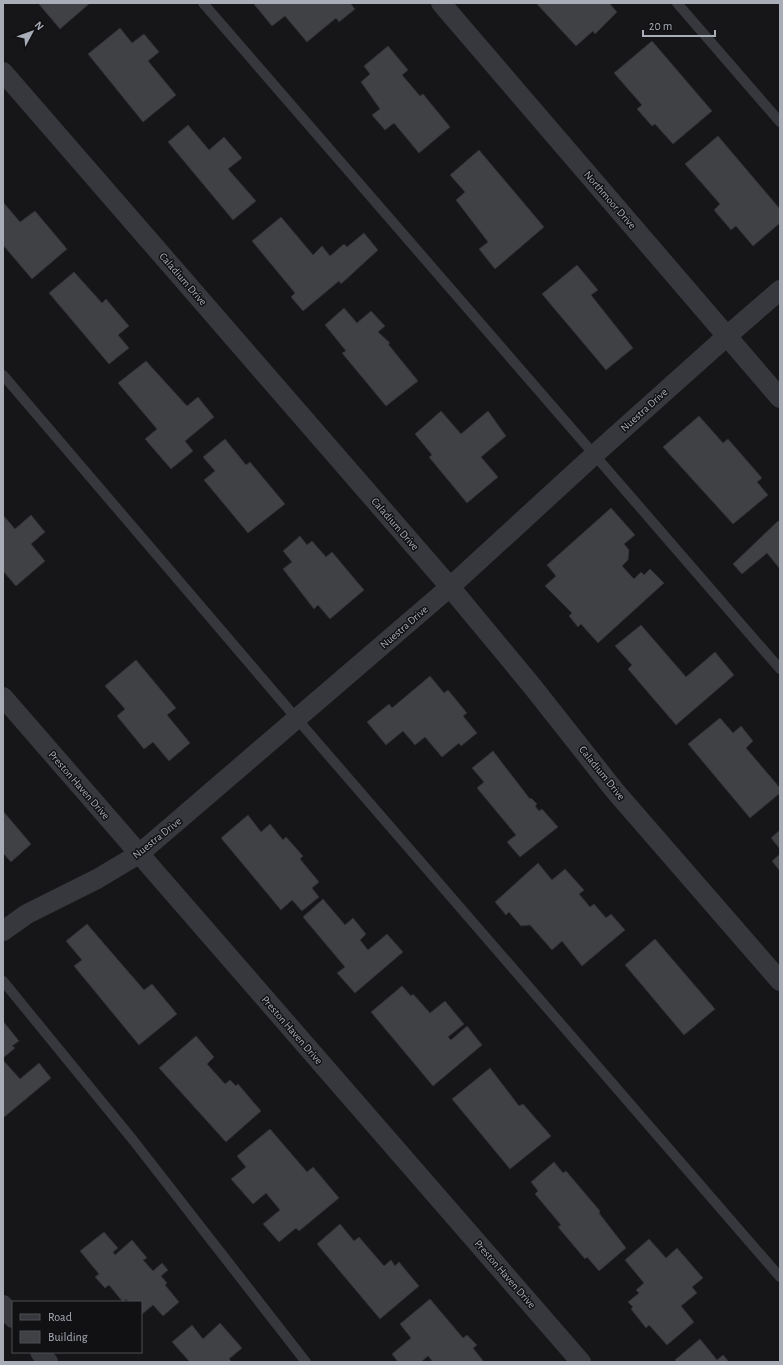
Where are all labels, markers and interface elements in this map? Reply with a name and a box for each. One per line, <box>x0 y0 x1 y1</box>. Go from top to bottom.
north arrow <box>12 12 52 52</box>
scale bar <box>643 12 715 38</box>
text: N <box>33 19 46 32</box>
text: 20 m <box>649 20 672 32</box>
street label: Northmoor Drive <box>582 169 638 231</box>
street label: Caladium Drive <box>157 251 209 307</box>
street label: Nuestra Drive <box>618 386 670 434</box>
street label: Caladium Drive <box>369 496 421 552</box>
street label: Nuestra Drive <box>378 604 430 650</box>
street label: Caladium Drive <box>577 744 627 802</box>
street label: Preston Haven Drive <box>46 749 112 821</box>
street label: Nuestra Drive <box>131 815 183 861</box>
street label: Preston Haven Drive <box>259 994 325 1066</box>
street label: Preston Haven Drive <box>472 1238 538 1310</box>
legend <box>12 1301 142 1353</box>
text: Road <box>48 1311 72 1323</box>
text: Building <box>48 1331 88 1343</box>

